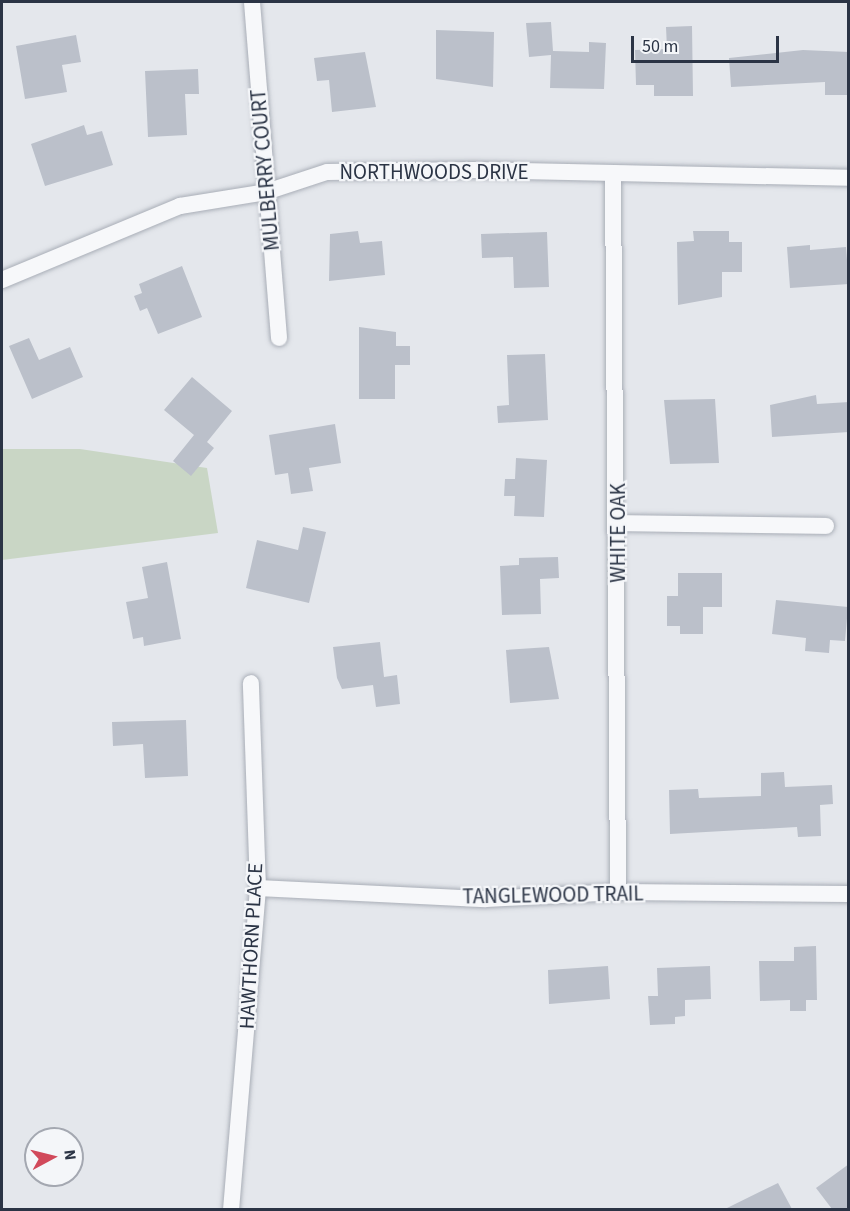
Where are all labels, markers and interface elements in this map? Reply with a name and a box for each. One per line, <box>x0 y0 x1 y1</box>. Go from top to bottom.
scale bar <box>634 24 782 62</box>
text: 50 m <box>642 34 678 59</box>
street label: MULBERRY COURT <box>245 88 285 252</box>
street label: NORTHWOODS DRIVE <box>340 159 528 185</box>
street label: WHITE OAK <box>605 483 631 583</box>
street label: HAWTHORN PLACE <box>234 862 268 1030</box>
street label: TANGLEWOOD TRAIL <box>462 881 644 909</box>
north arrow <box>24 1127 84 1187</box>
text: N <box>58 1148 81 1162</box>

